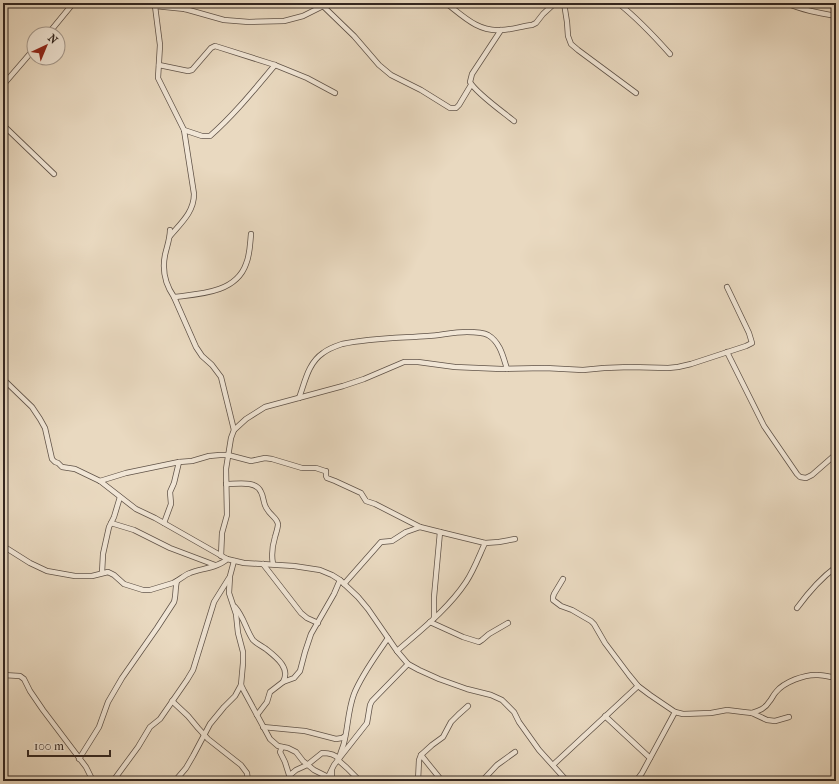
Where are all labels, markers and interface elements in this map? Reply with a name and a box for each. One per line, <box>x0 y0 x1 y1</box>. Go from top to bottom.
north arrow <box>26 26 66 66</box>
text: N <box>45 32 61 47</box>
scale bar <box>28 732 110 758</box>
text: 100 m <box>34 739 64 753</box>

